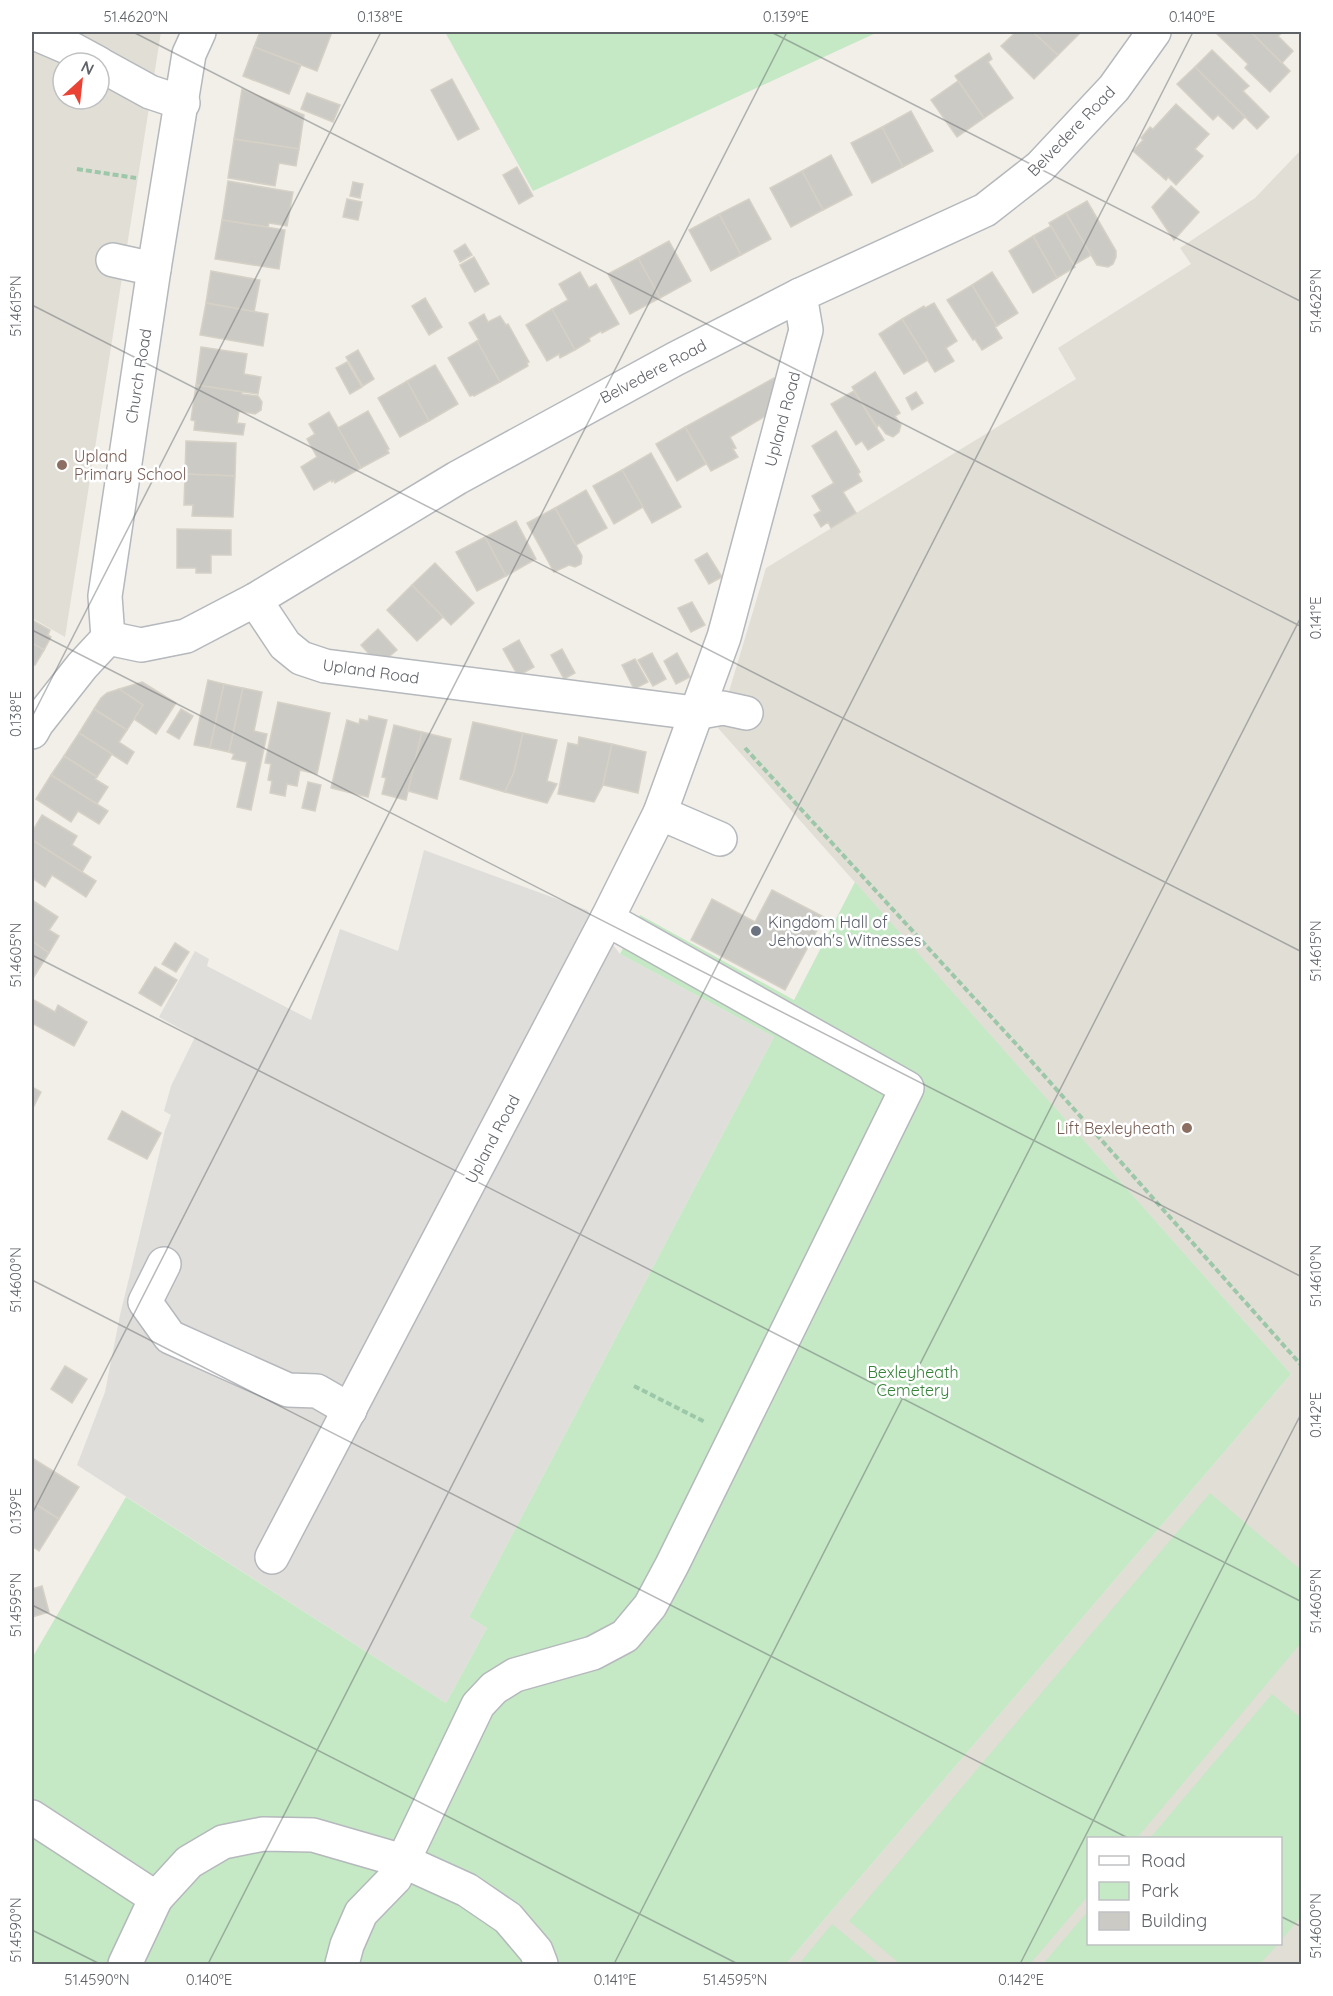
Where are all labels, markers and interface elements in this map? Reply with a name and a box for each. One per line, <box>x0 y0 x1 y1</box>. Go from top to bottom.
text: 51.4620°N <box>103 7 169 26</box>
text: 0.138°E <box>357 7 403 26</box>
text: 0.139°E <box>763 7 809 26</box>
text: 0.140°E <box>1169 7 1215 26</box>
north arrow <box>51 51 111 111</box>
text: N <box>78 56 98 79</box>
street label: Belvedere Road <box>1023 82 1119 180</box>
text: 51.4625°N <box>1306 269 1325 333</box>
text: 51.4615°N <box>6 275 25 337</box>
street label: Church Road <box>121 327 155 425</box>
street label: Belvedere Road <box>596 335 710 407</box>
street label: Upland Road <box>760 369 804 469</box>
place label: Upland Primary School <box>74 446 186 484</box>
marker: Upland Primary School <box>55 458 69 472</box>
text: 0.141°E <box>1306 596 1325 640</box>
street label: Upland Road <box>321 654 421 688</box>
text: 0.138°E <box>6 691 25 737</box>
place label: Kingdom Hall of Jehovah's Witnesses <box>768 912 921 950</box>
text: 51.4615°N <box>1306 920 1325 982</box>
text: 51.4605°N <box>6 923 25 987</box>
marker: Kingdom Hall of Jehovah's Witnesses <box>749 924 763 938</box>
street label: Upland Road <box>460 1091 524 1187</box>
place label: Lift Bexleyheath <box>1056 1118 1175 1138</box>
marker: Lift Bexleyheath <box>1180 1121 1194 1135</box>
text: 51.4610°N <box>1306 1245 1325 1307</box>
text: 51.4600°N <box>6 1247 25 1313</box>
park label: Bexleyheath Cemetery <box>867 1362 959 1400</box>
text: 0.142°E <box>1306 1392 1325 1438</box>
text: 0.139°E <box>6 1488 25 1534</box>
text: 51.4605°N <box>1306 1569 1325 1633</box>
text: 51.4595°N <box>6 1573 25 1637</box>
legend <box>1087 1837 1282 1945</box>
text: Road <box>1141 1849 1186 1872</box>
text: Park <box>1141 1879 1179 1902</box>
text: 51.4600°N <box>1306 1893 1325 1959</box>
text: 51.4590°N <box>6 1897 25 1963</box>
text: Building <box>1141 1909 1207 1932</box>
text: 51.4590°N <box>64 1970 130 1989</box>
text: 0.140°E <box>186 1970 232 1989</box>
text: 0.141°E <box>593 1970 637 1989</box>
text: 51.4595°N <box>703 1970 767 1989</box>
text: 0.142°E <box>998 1970 1044 1989</box>

